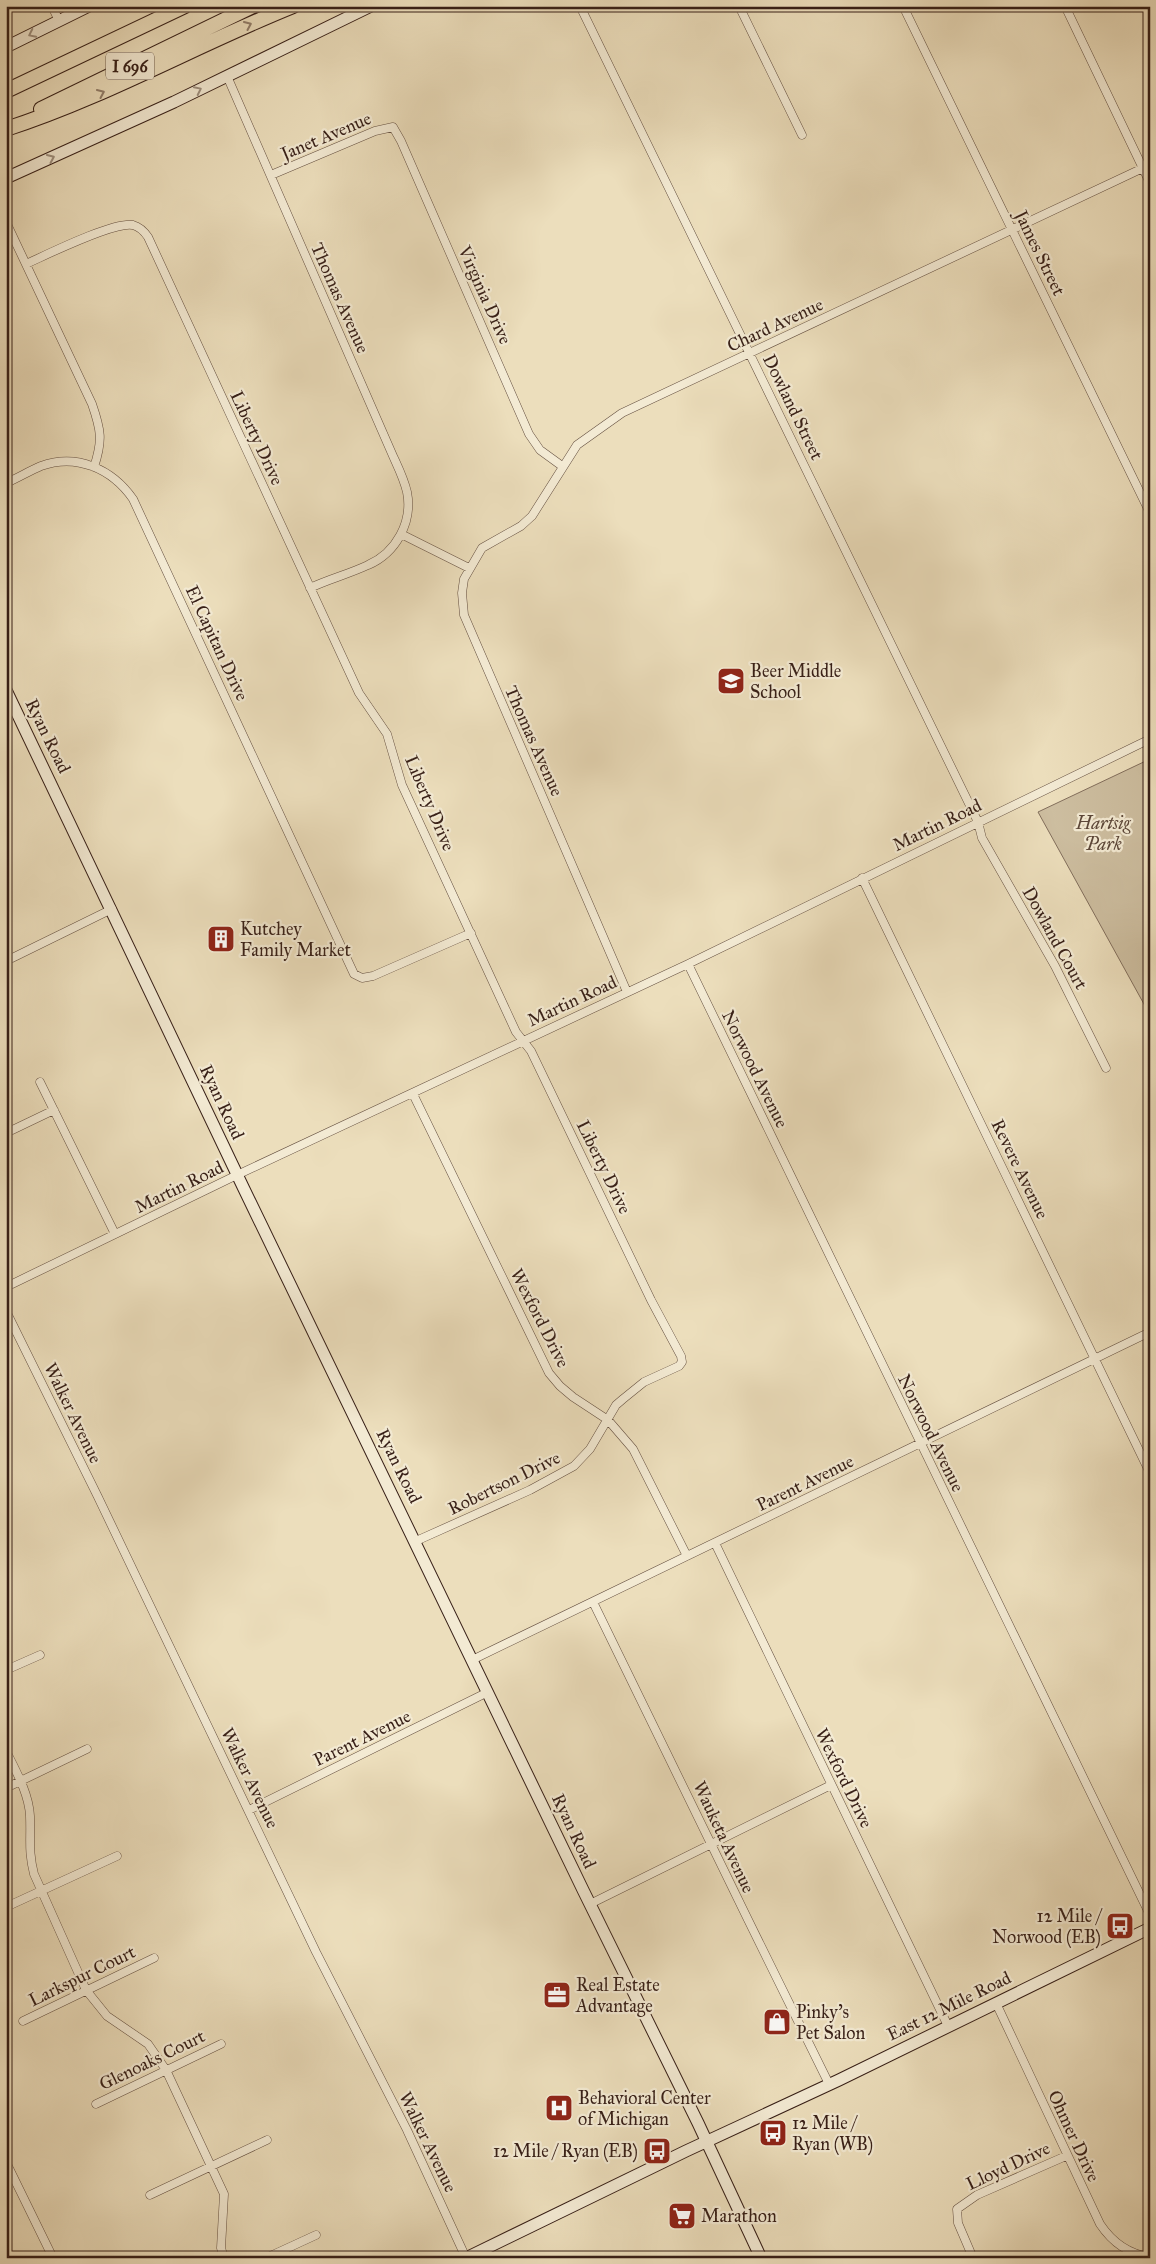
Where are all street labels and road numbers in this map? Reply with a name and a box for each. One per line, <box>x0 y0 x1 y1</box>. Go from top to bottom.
road number: I 696 <box>106 52 154 80</box>
street label: Janet Avenue <box>276 107 375 167</box>
street label: James Street <box>1008 205 1070 300</box>
street label: Thomas Avenue <box>306 239 374 357</box>
street label: Virginia Drive <box>452 242 516 348</box>
street label: Chard Avenue <box>723 293 827 357</box>
street label: Dowland Street <box>758 351 828 464</box>
street label: Liberty Drive <box>226 387 288 489</box>
street label: El Capitan Drive <box>181 582 253 704</box>
street label: Thomas Avenue <box>500 682 568 800</box>
street label: Ryan Road <box>21 695 75 777</box>
street label: Liberty Drive <box>400 752 460 854</box>
street label: Martin Road <box>889 794 985 856</box>
street label: Dowland Court <box>1018 883 1093 994</box>
street label: Martin Road <box>524 971 620 1031</box>
street label: Norwood Avenue <box>717 1007 793 1131</box>
street label: Ryan Road <box>195 1061 249 1143</box>
street label: Revere Avenue <box>986 1116 1054 1222</box>
street label: Liberty Drive <box>572 1117 636 1217</box>
street label: Martin Road <box>131 1156 227 1218</box>
street label: Wexford Drive <box>506 1265 574 1371</box>
street label: Walker Avenue <box>39 1359 107 1467</box>
street label: Norwood Avenue <box>893 1371 969 1495</box>
street label: Ryan Road <box>372 1425 426 1507</box>
street label: Robertson Drive <box>444 1446 564 1520</box>
street label: Parent Avenue <box>753 1450 857 1516</box>
street label: Parent Avenue <box>310 1705 414 1771</box>
street label: Walker Avenue <box>216 1724 284 1832</box>
street label: Wexford Drive <box>810 1725 878 1831</box>
street label: Wauketa Avenue <box>688 1778 760 1896</box>
street label: Ryan Road <box>547 1790 601 1872</box>
street label: Larkspur Court <box>25 1940 139 2011</box>
street label: East 12 Mile Road <box>883 1966 1015 2046</box>
street label: Glenoaks Court <box>95 2025 209 2095</box>
street label: Ohmer Drive <box>1043 2087 1105 2185</box>
street label: Walker Avenue <box>394 2088 462 2196</box>
street label: Lloyd Drive <box>963 2137 1053 2195</box>

